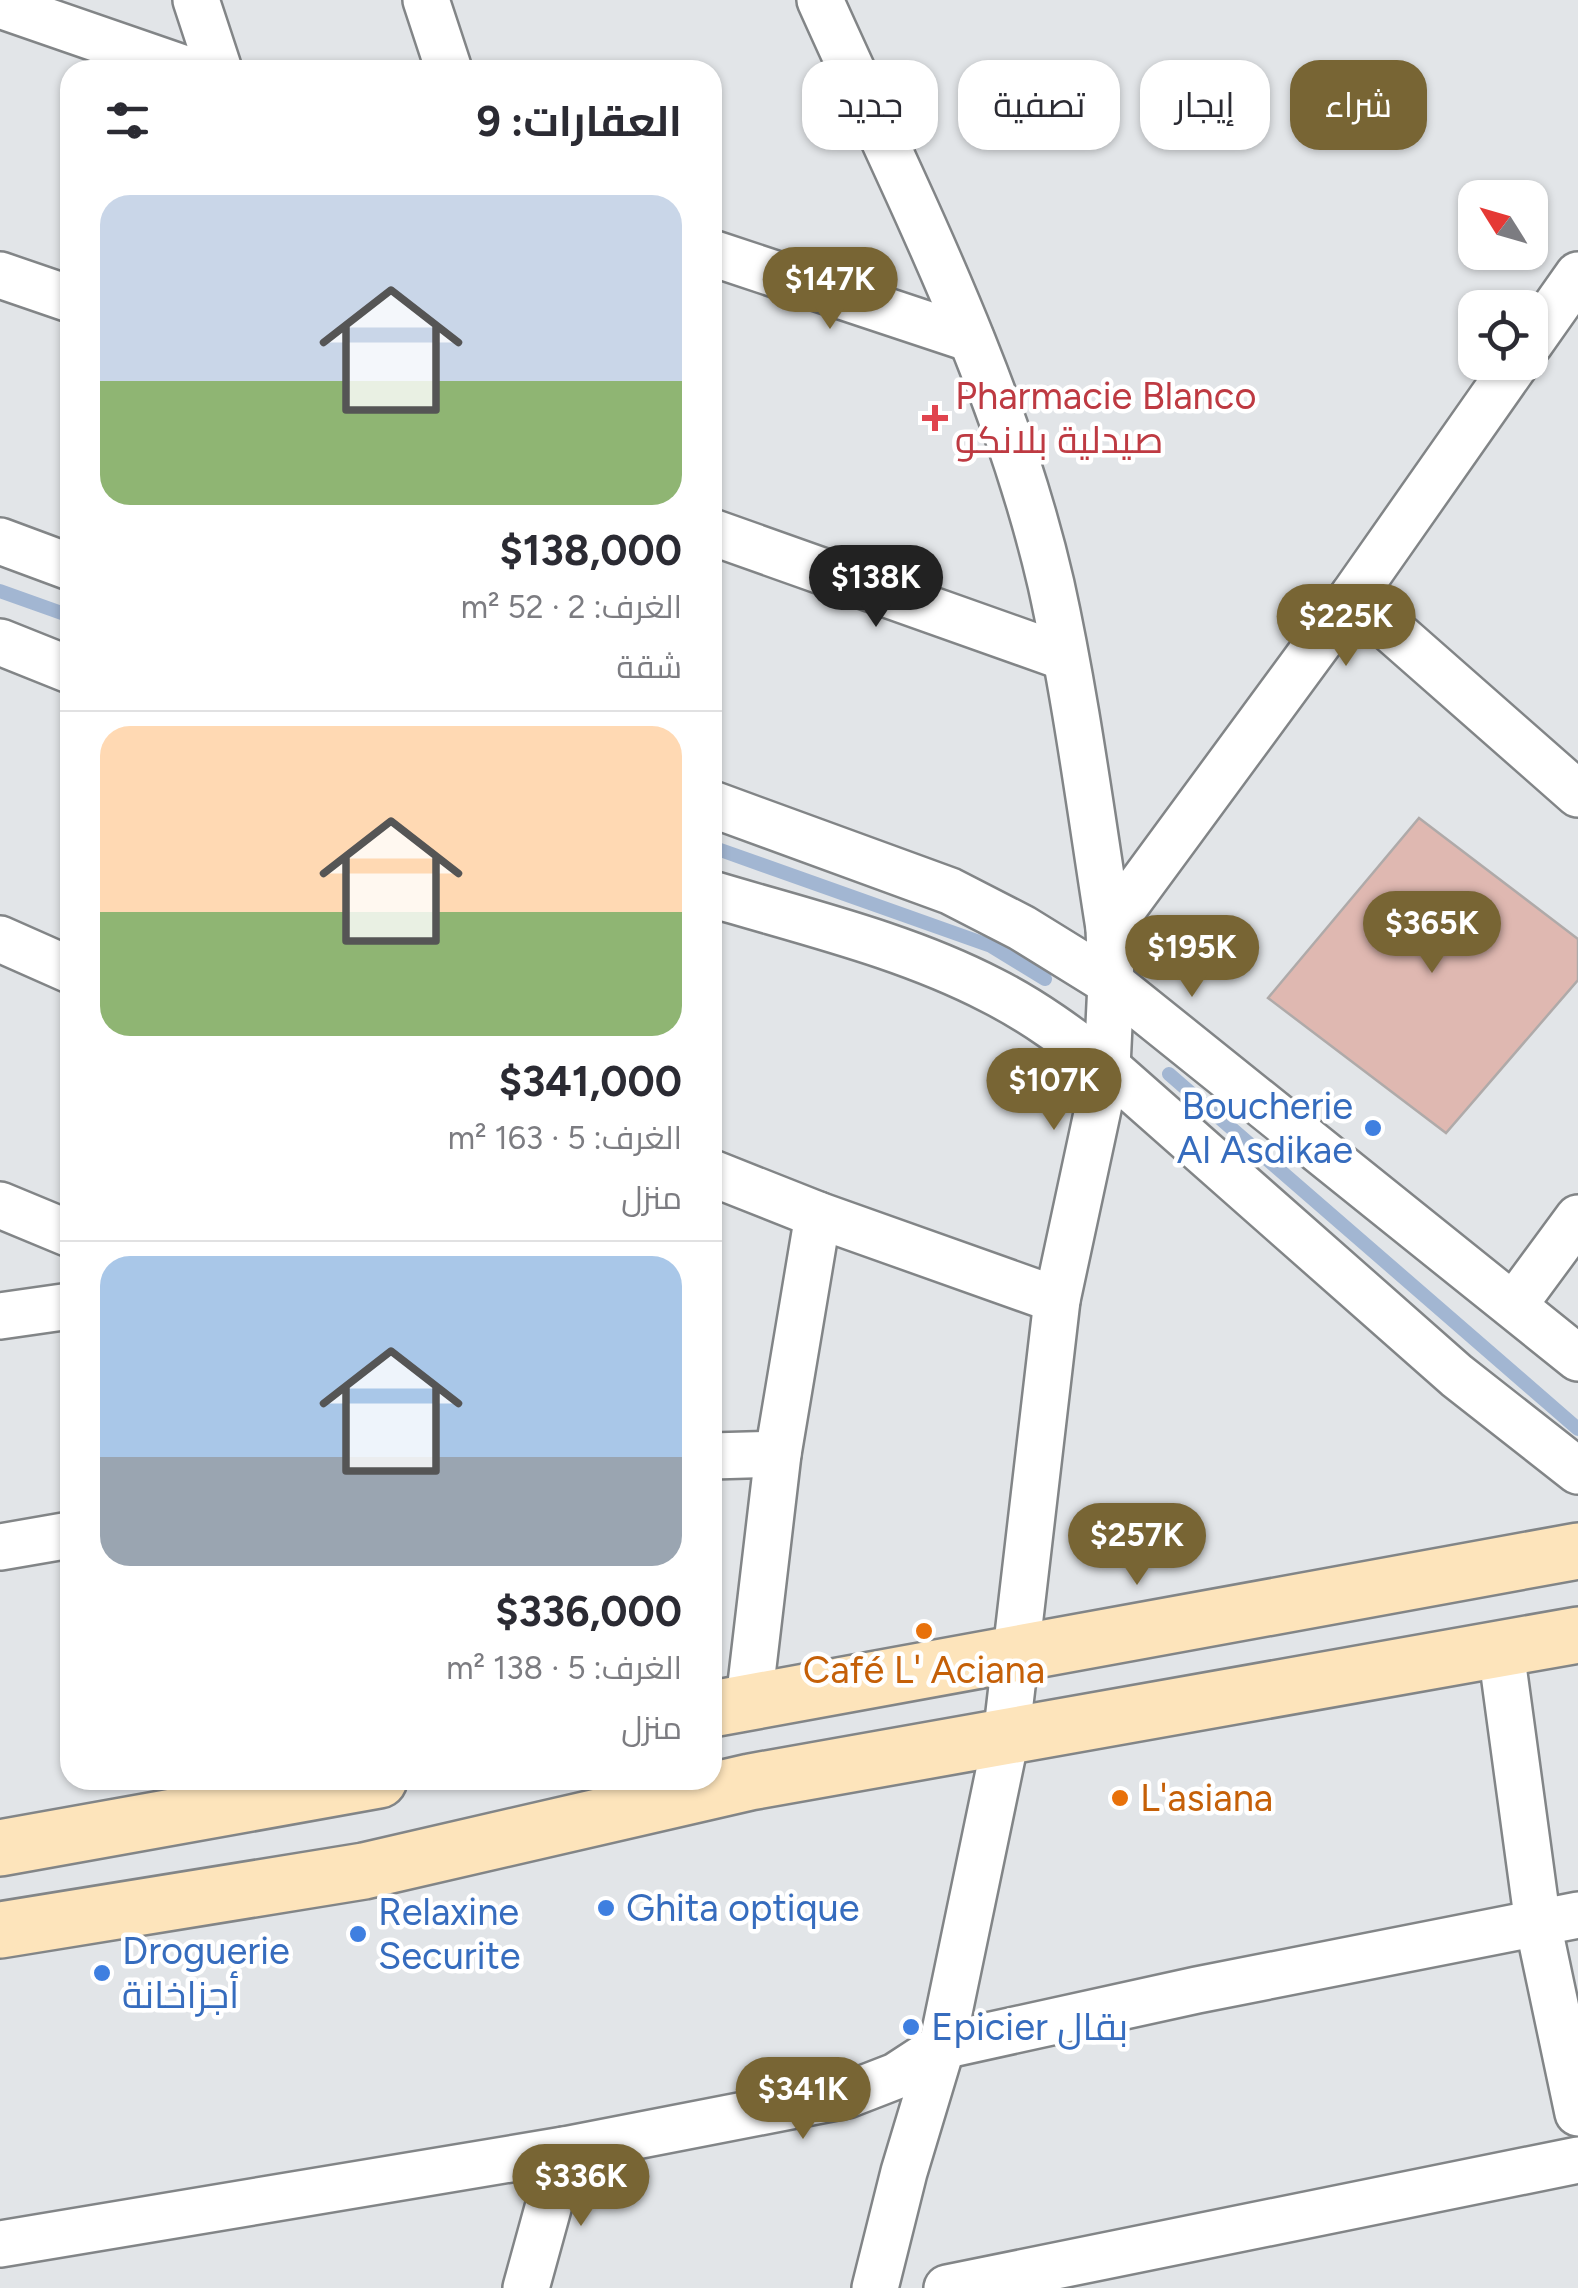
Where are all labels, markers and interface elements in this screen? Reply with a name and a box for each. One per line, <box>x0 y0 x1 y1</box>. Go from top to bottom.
chip: جديد <box>802 60 938 150</box>
chip: تصفية <box>958 60 1120 150</box>
chip: إيجار <box>1140 60 1270 150</box>
chip: شراء <box>1290 60 1427 150</box>
icon: filters <box>100 93 155 148</box>
text: العقارات: 9 <box>476 96 682 147</box>
north arrow <box>1458 180 1548 270</box>
map controls <box>1458 180 1548 380</box>
pin: $147K <box>760 247 900 332</box>
icon: home <box>301 260 481 440</box>
text: $147K <box>785 260 875 298</box>
button: locate <box>1458 290 1548 380</box>
place label: Pharmacie Blanco صيدلية بلانكو <box>955 373 1256 463</box>
marker: Pharmacie Blanco صيدلية بلانكو <box>924 407 946 429</box>
text: $138,000 <box>500 525 682 576</box>
pin: $138K <box>806 545 946 630</box>
text: $138K <box>831 558 921 596</box>
pin: $225K <box>1276 584 1416 669</box>
text: الغرف: 2 · 52 m² <box>461 588 682 626</box>
text: $225K <box>1299 597 1393 635</box>
text: شقة <box>617 648 682 686</box>
icon: home <box>301 791 481 971</box>
pin: $365K <box>1362 891 1502 976</box>
text: $365K <box>1385 904 1479 942</box>
pin: $195K <box>1122 915 1262 1000</box>
text: $195K <box>1147 928 1237 966</box>
pin: $107K <box>984 1048 1124 1133</box>
text: $341,000 <box>499 1056 682 1107</box>
text: $107K <box>1008 1061 1100 1099</box>
place label: Boucherie Al Asdikae <box>1177 1083 1353 1173</box>
marker: Boucherie Al Asdikae <box>1362 1117 1384 1139</box>
text: الغرف: 5 · 163 m² <box>448 1119 682 1157</box>
text: منزل <box>621 1179 682 1217</box>
icon: home <box>301 1321 481 1501</box>
pin: $257K <box>1067 1503 1207 1588</box>
text: $257K <box>1090 1516 1184 1554</box>
text: $336,000 <box>495 1586 682 1637</box>
marker: Café L' Aciana <box>913 1620 935 1642</box>
place label: Café L' Aciana <box>803 1647 1045 1693</box>
text: الغرف: 5 · 138 m² <box>446 1649 682 1687</box>
text: منزل <box>621 1709 682 1747</box>
place label: L'asiana <box>1140 1775 1273 1821</box>
marker: L'asiana <box>1109 1787 1131 1809</box>
place label: Ghita optique <box>626 1885 860 1931</box>
place label: Relaxine Securite <box>378 1889 521 1979</box>
marker: Ghita optique <box>595 1897 617 1919</box>
marker: Relaxine Securite <box>347 1923 369 1945</box>
place label: Droguerie أجزاخانة <box>122 1928 290 2018</box>
marker: Droguerie أجزاخانة <box>91 1962 113 1984</box>
place label: Epicier بقال <box>931 2004 1128 2050</box>
marker: Epicier بقال <box>900 2016 922 2038</box>
pin: $341K <box>733 2057 873 2142</box>
text: $341K <box>758 2070 848 2108</box>
pin: $336K <box>511 2144 651 2229</box>
text: $336K <box>534 2157 628 2195</box>

